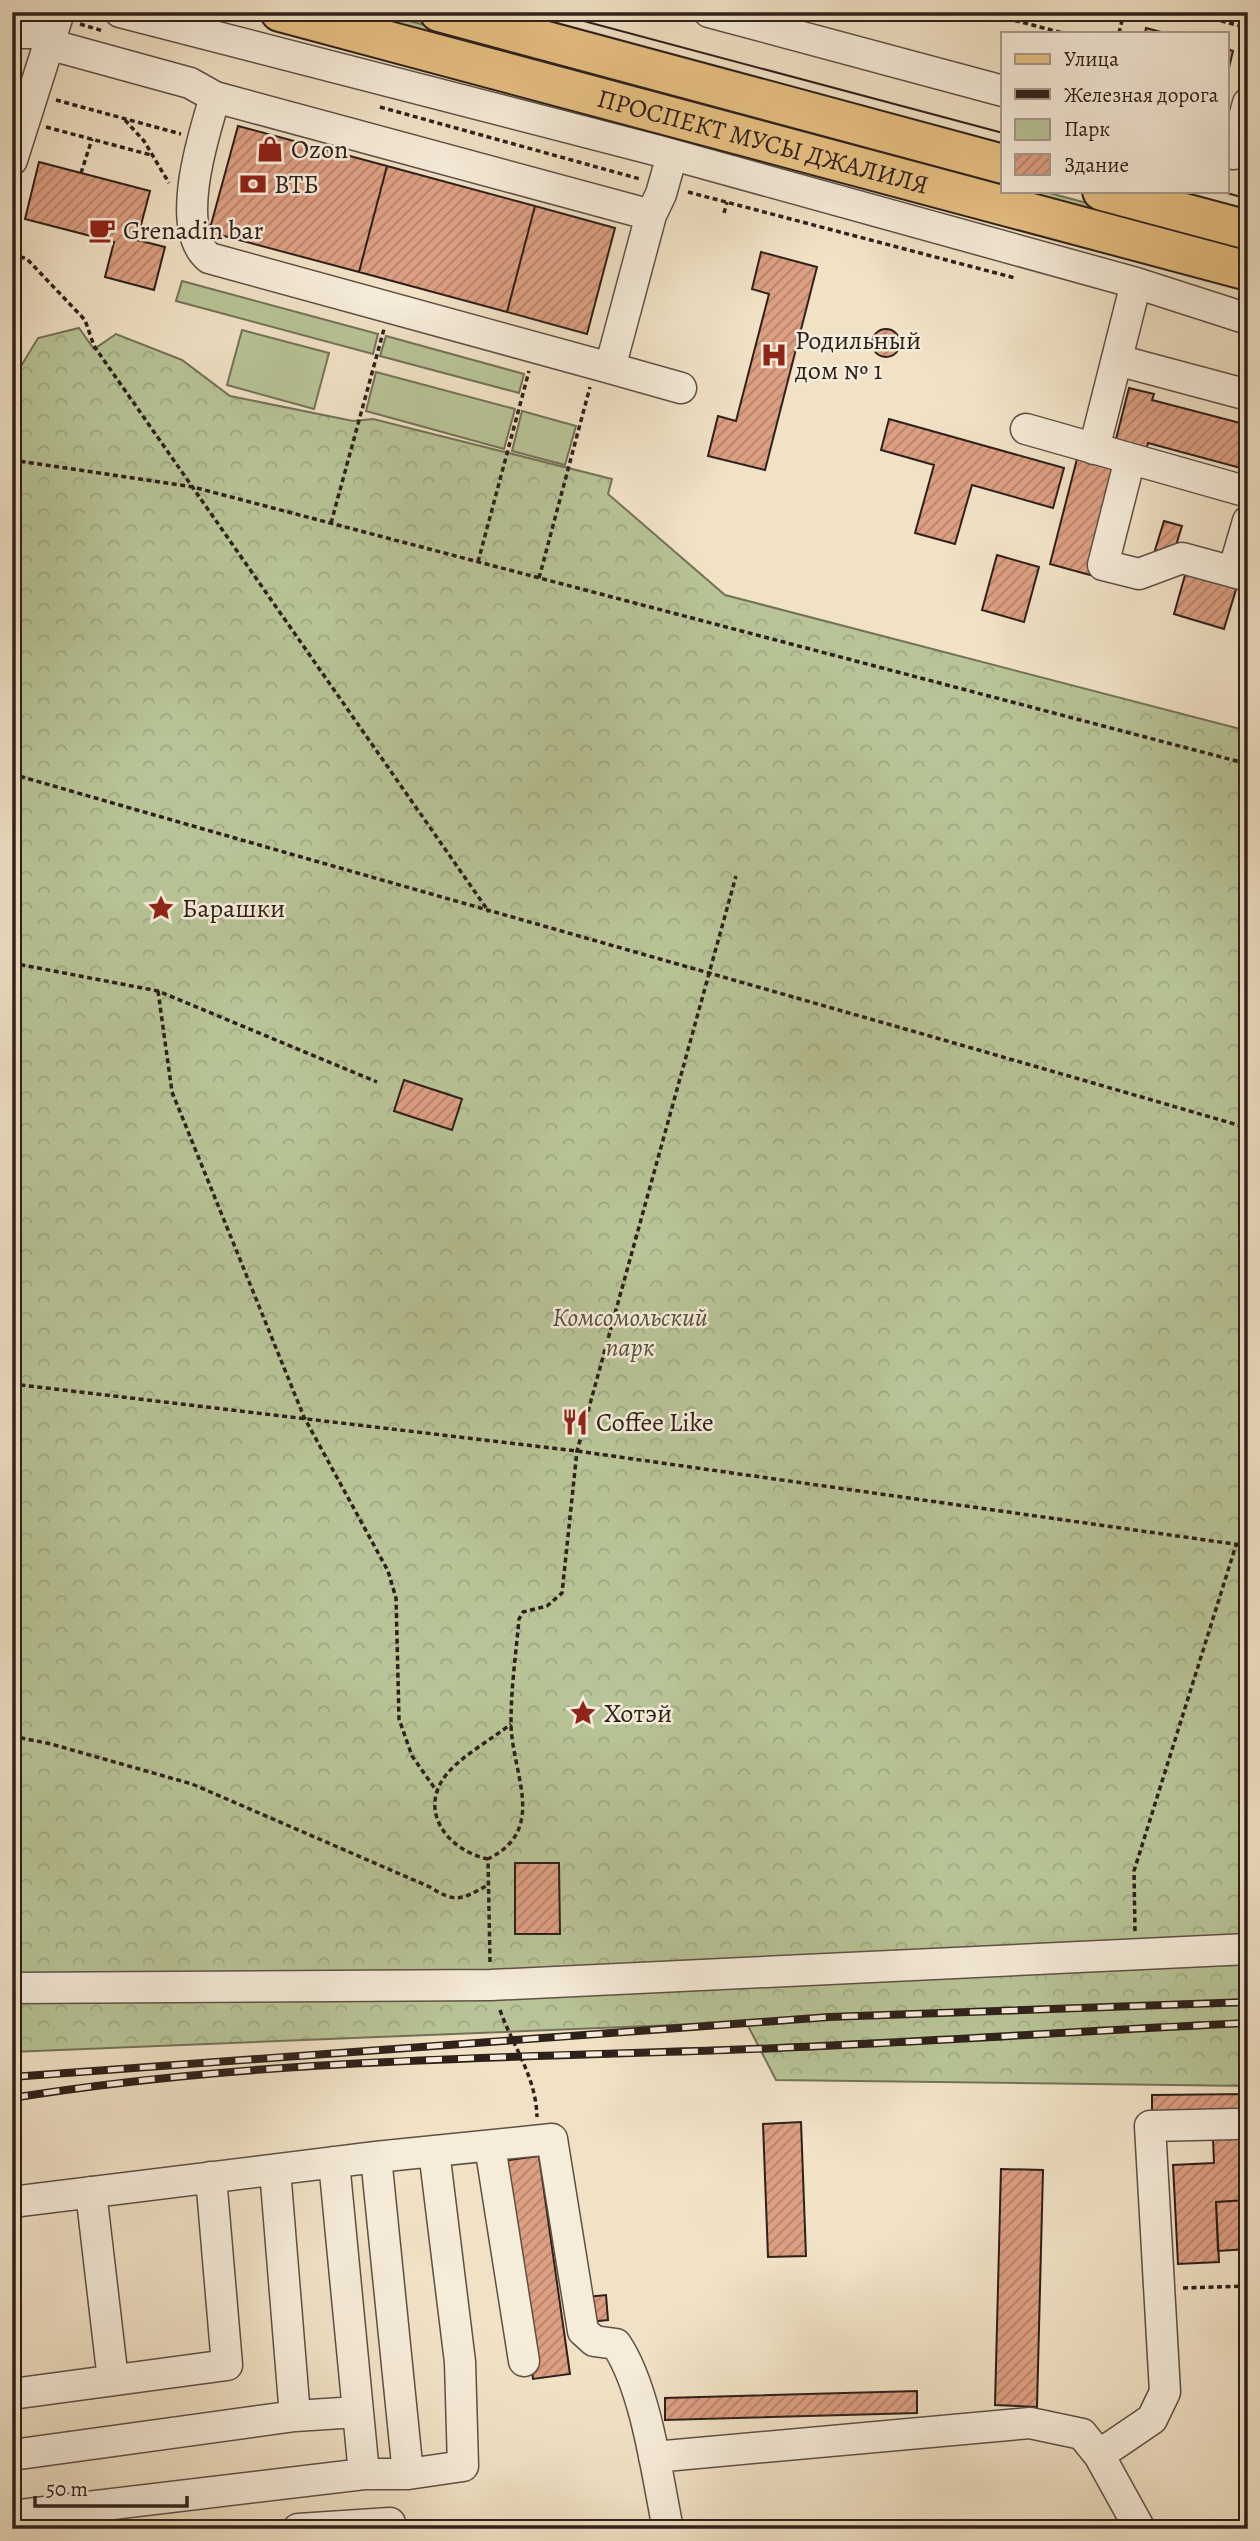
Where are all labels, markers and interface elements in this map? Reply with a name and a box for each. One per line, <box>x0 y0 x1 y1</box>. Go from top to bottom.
legend <box>1001 32 1228 192</box>
text: Улица <box>1064 45 1119 73</box>
street label: ПРОСПЕКТ МУСЫ ДЖАЛИЛЯ <box>593 81 932 203</box>
text: Железная дорога <box>1064 81 1219 109</box>
text: Парк <box>1064 115 1110 143</box>
place label: Ozon <box>291 132 348 167</box>
shop icon: Ozon <box>255 134 285 164</box>
text: Здание <box>1064 151 1129 179</box>
place label: ВТБ <box>274 167 319 202</box>
bank icon: ВТБ <box>238 169 268 199</box>
place label: Grenadin bar <box>123 213 264 248</box>
cafe icon: Grenadin bar <box>87 215 117 245</box>
place label: Родильный дом № 1 <box>794 323 921 388</box>
hospital icon: Родильный дом № 1 <box>759 340 789 370</box>
place label: Барашки <box>182 891 285 926</box>
place icon: Барашки <box>146 893 176 923</box>
park label: Комсомольский парк <box>552 1300 708 1365</box>
place label: Coffee Like <box>596 1405 714 1440</box>
restaurant icon: Coffee Like <box>560 1407 590 1437</box>
place label: Хотэй <box>604 1696 672 1731</box>
place icon: Хотэй <box>568 1698 598 1728</box>
scale bar <box>35 2464 187 2508</box>
text: 50 m <box>46 2475 88 2503</box>

